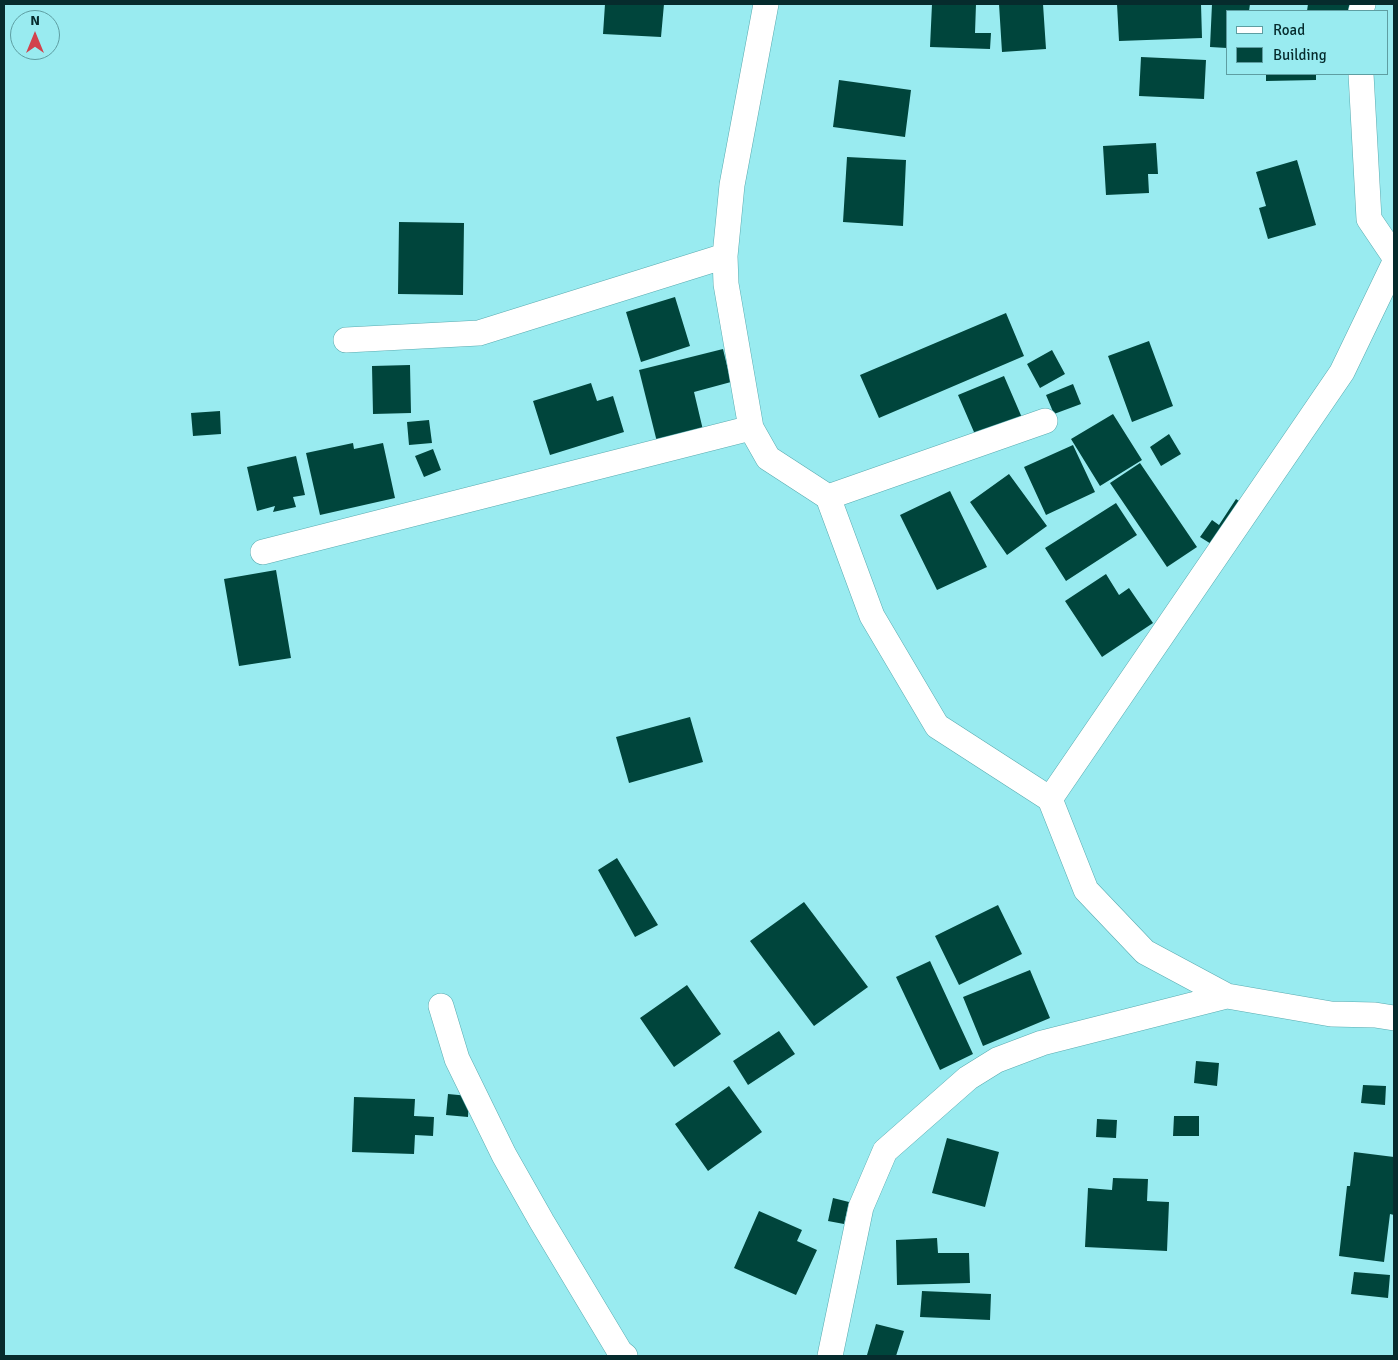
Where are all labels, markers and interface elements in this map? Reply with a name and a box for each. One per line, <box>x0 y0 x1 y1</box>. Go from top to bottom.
north arrow <box>10 10 60 60</box>
legend <box>1226 10 1388 75</box>
text: N <box>30 12 40 29</box>
text: Road <box>1273 21 1305 39</box>
text: Building <box>1273 46 1327 64</box>

